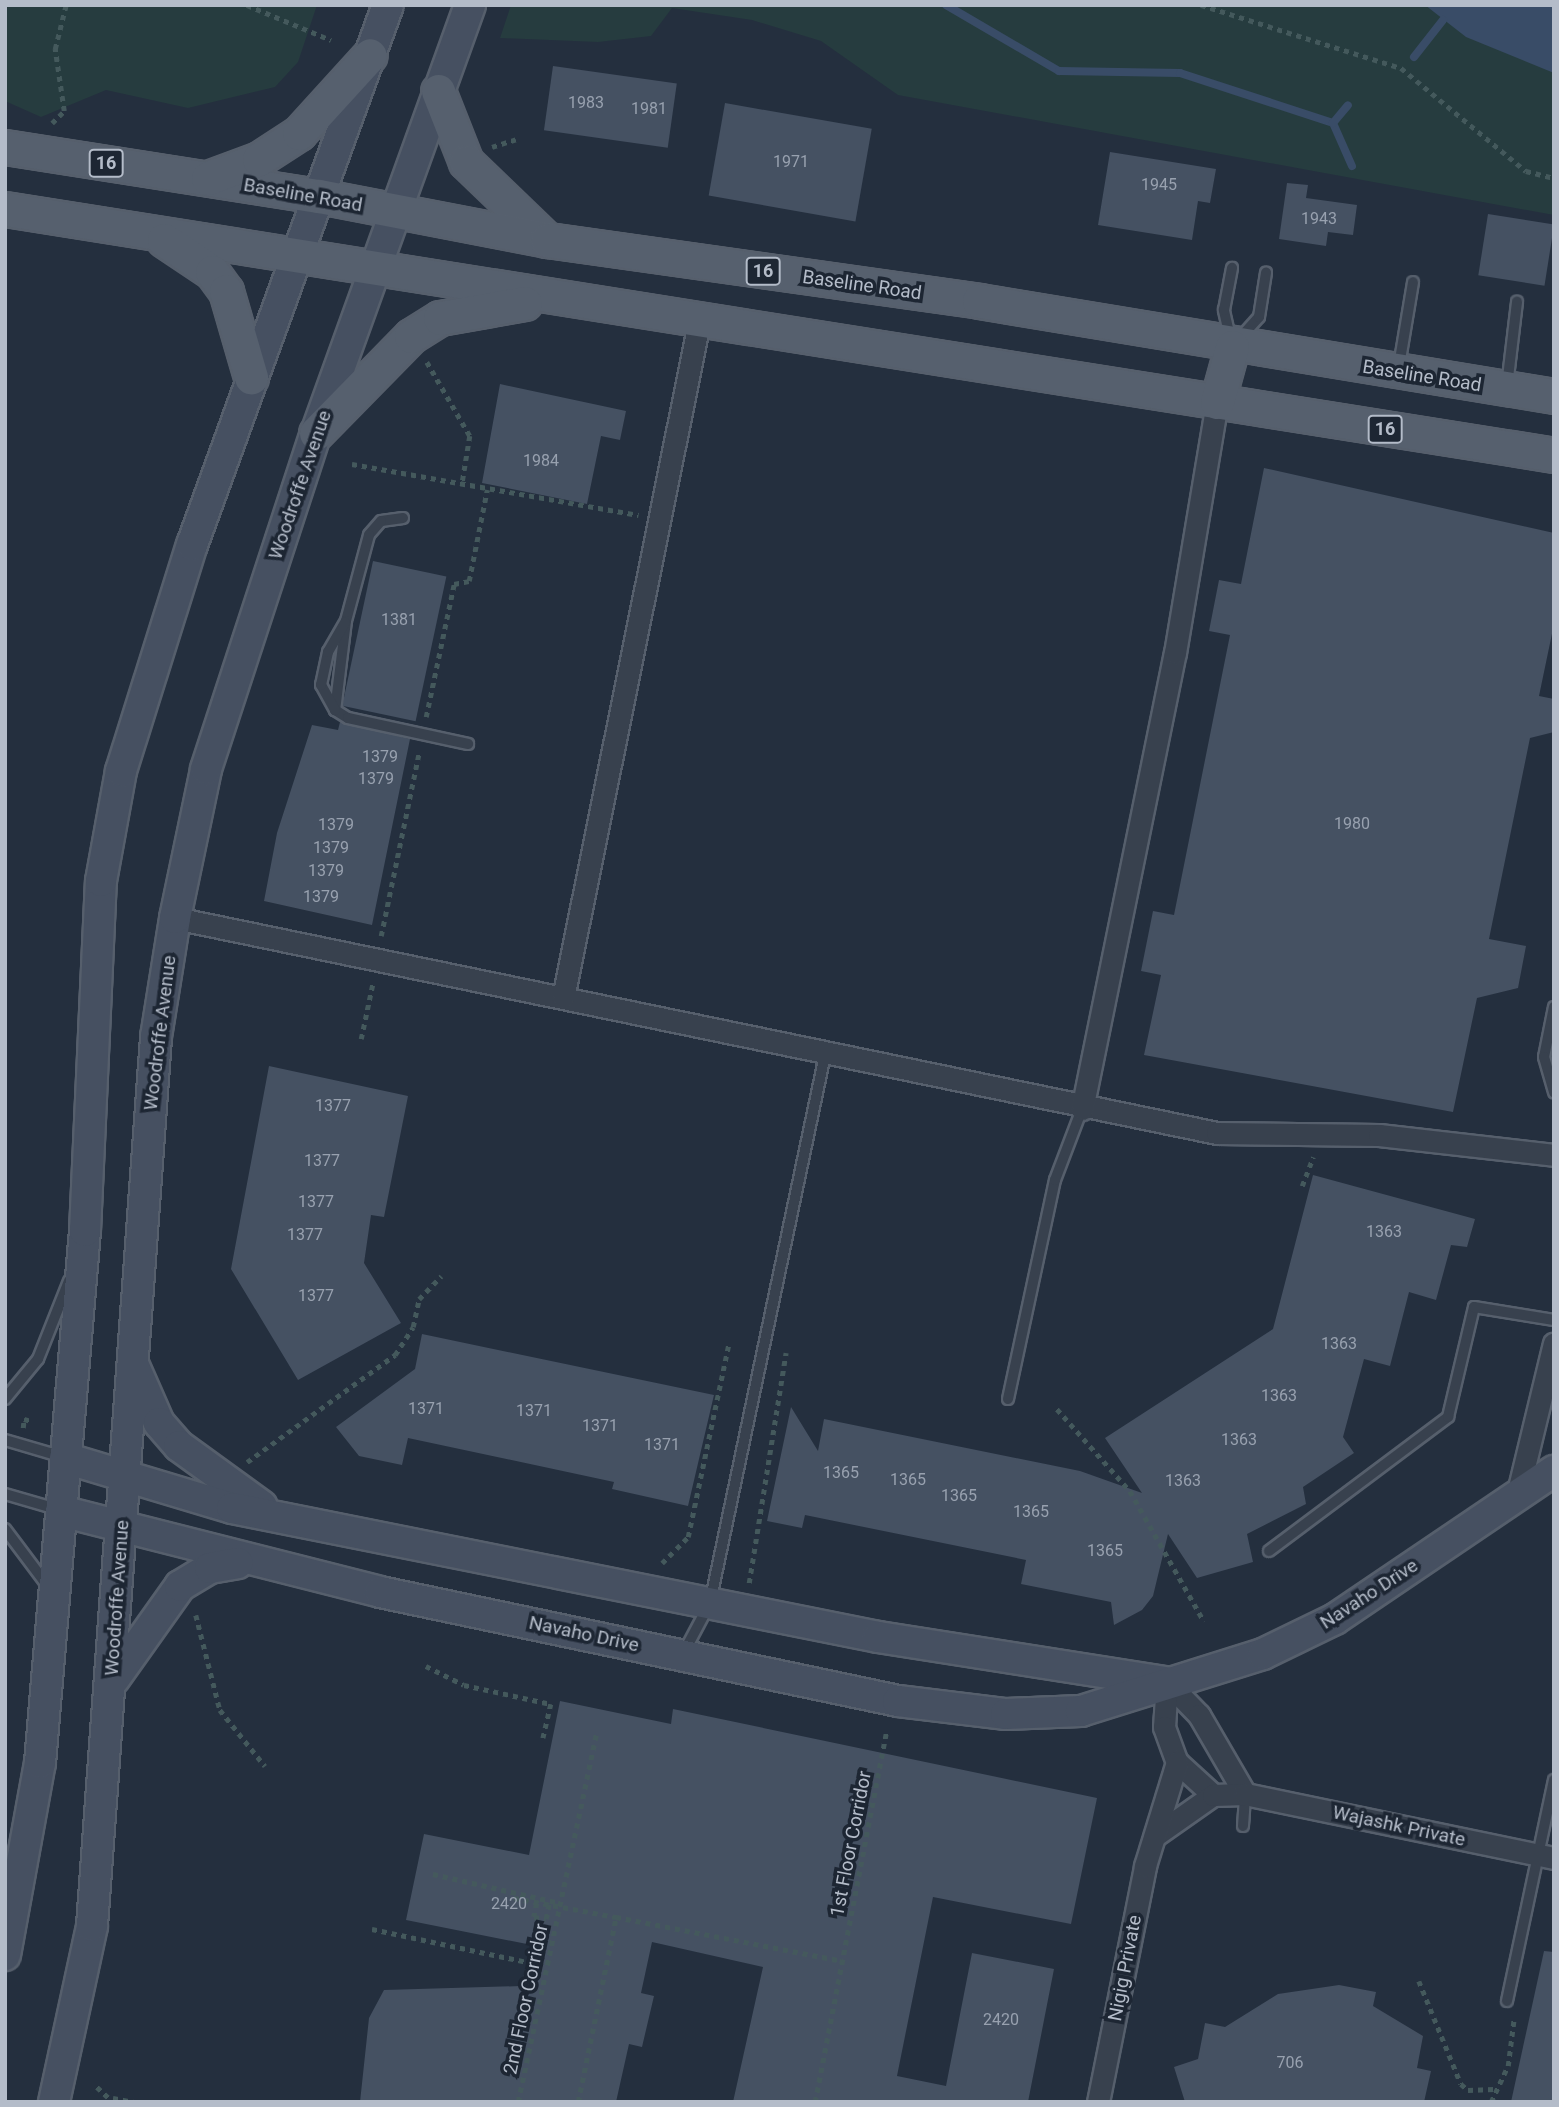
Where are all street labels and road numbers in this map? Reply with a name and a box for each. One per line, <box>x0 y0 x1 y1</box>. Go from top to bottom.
road number: 16 <box>88 148 124 178</box>
street label: Baseline Road <box>242 173 364 217</box>
road number: 16 <box>746 256 780 286</box>
street label: Baseline Road <box>801 265 923 305</box>
street label: Baseline Road <box>1361 355 1483 397</box>
street label: Woodroffe Avenue <box>264 408 336 562</box>
road number: 16 <box>1368 414 1402 444</box>
street label: Woodroffe Avenue <box>139 954 181 1112</box>
street label: Woodroffe Avenue <box>100 1519 134 1677</box>
street label: Navaho Drive <box>1316 1554 1422 1634</box>
street label: Navaho Drive <box>527 1611 641 1657</box>
street label: 1st Floor Corridor <box>826 1769 876 1919</box>
street label: Wajashk Private <box>1331 1801 1467 1851</box>
street label: Nigig Private <box>1104 1913 1146 2023</box>
street label: 2nd Floor Corridor <box>499 1922 553 2076</box>

